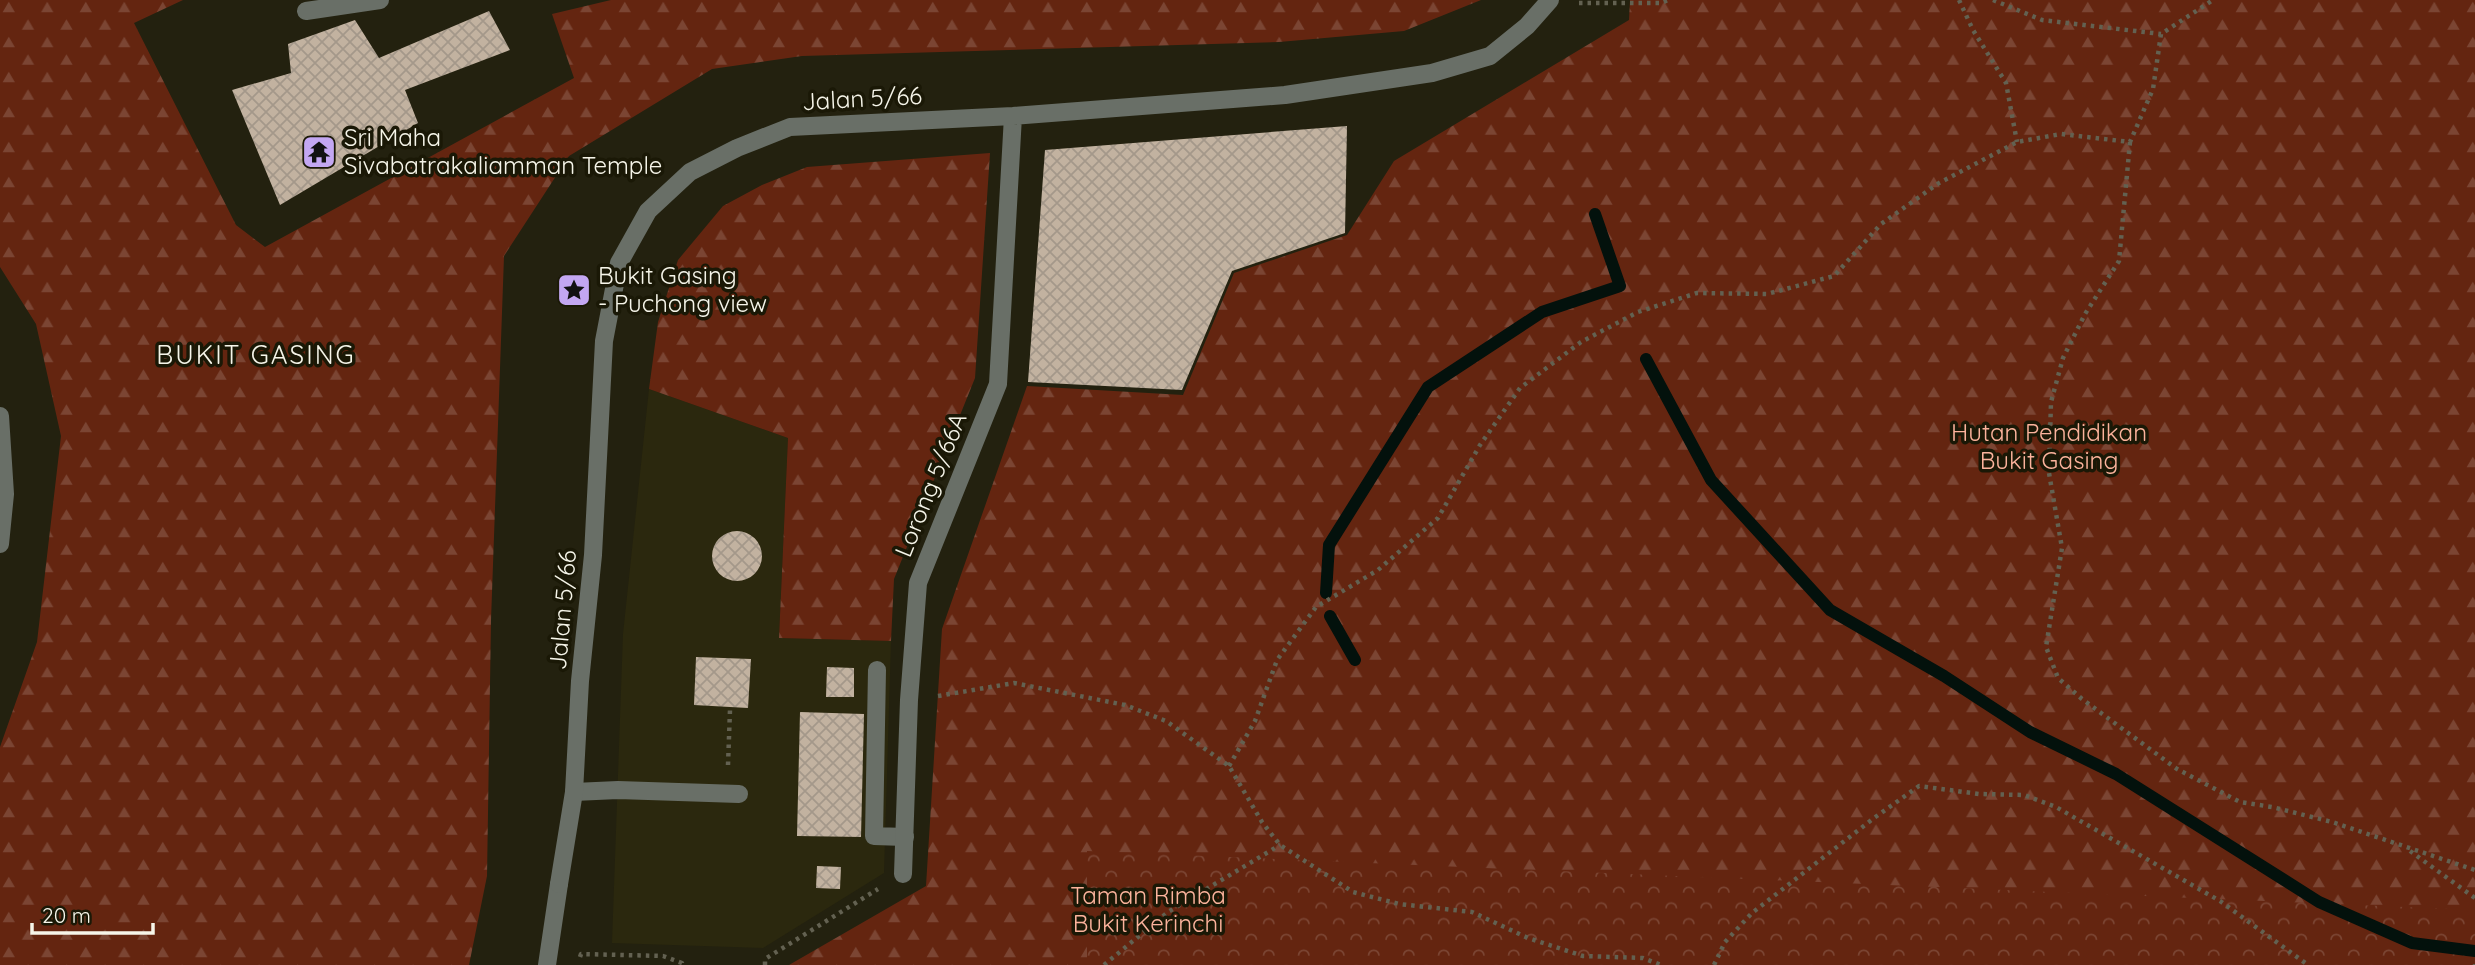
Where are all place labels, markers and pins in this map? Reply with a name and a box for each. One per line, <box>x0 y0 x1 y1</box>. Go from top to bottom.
place label: Sri Maha Sivabatrakaliamman Temple <box>344 122 662 180</box>
temple icon: Sri Maha Sivabatrakaliamman Temple <box>300 133 338 171</box>
place label: Bukit Gasing - Puchong view <box>598 260 767 318</box>
place icon: Bukit Gasing - Puchong view <box>555 271 593 309</box>

